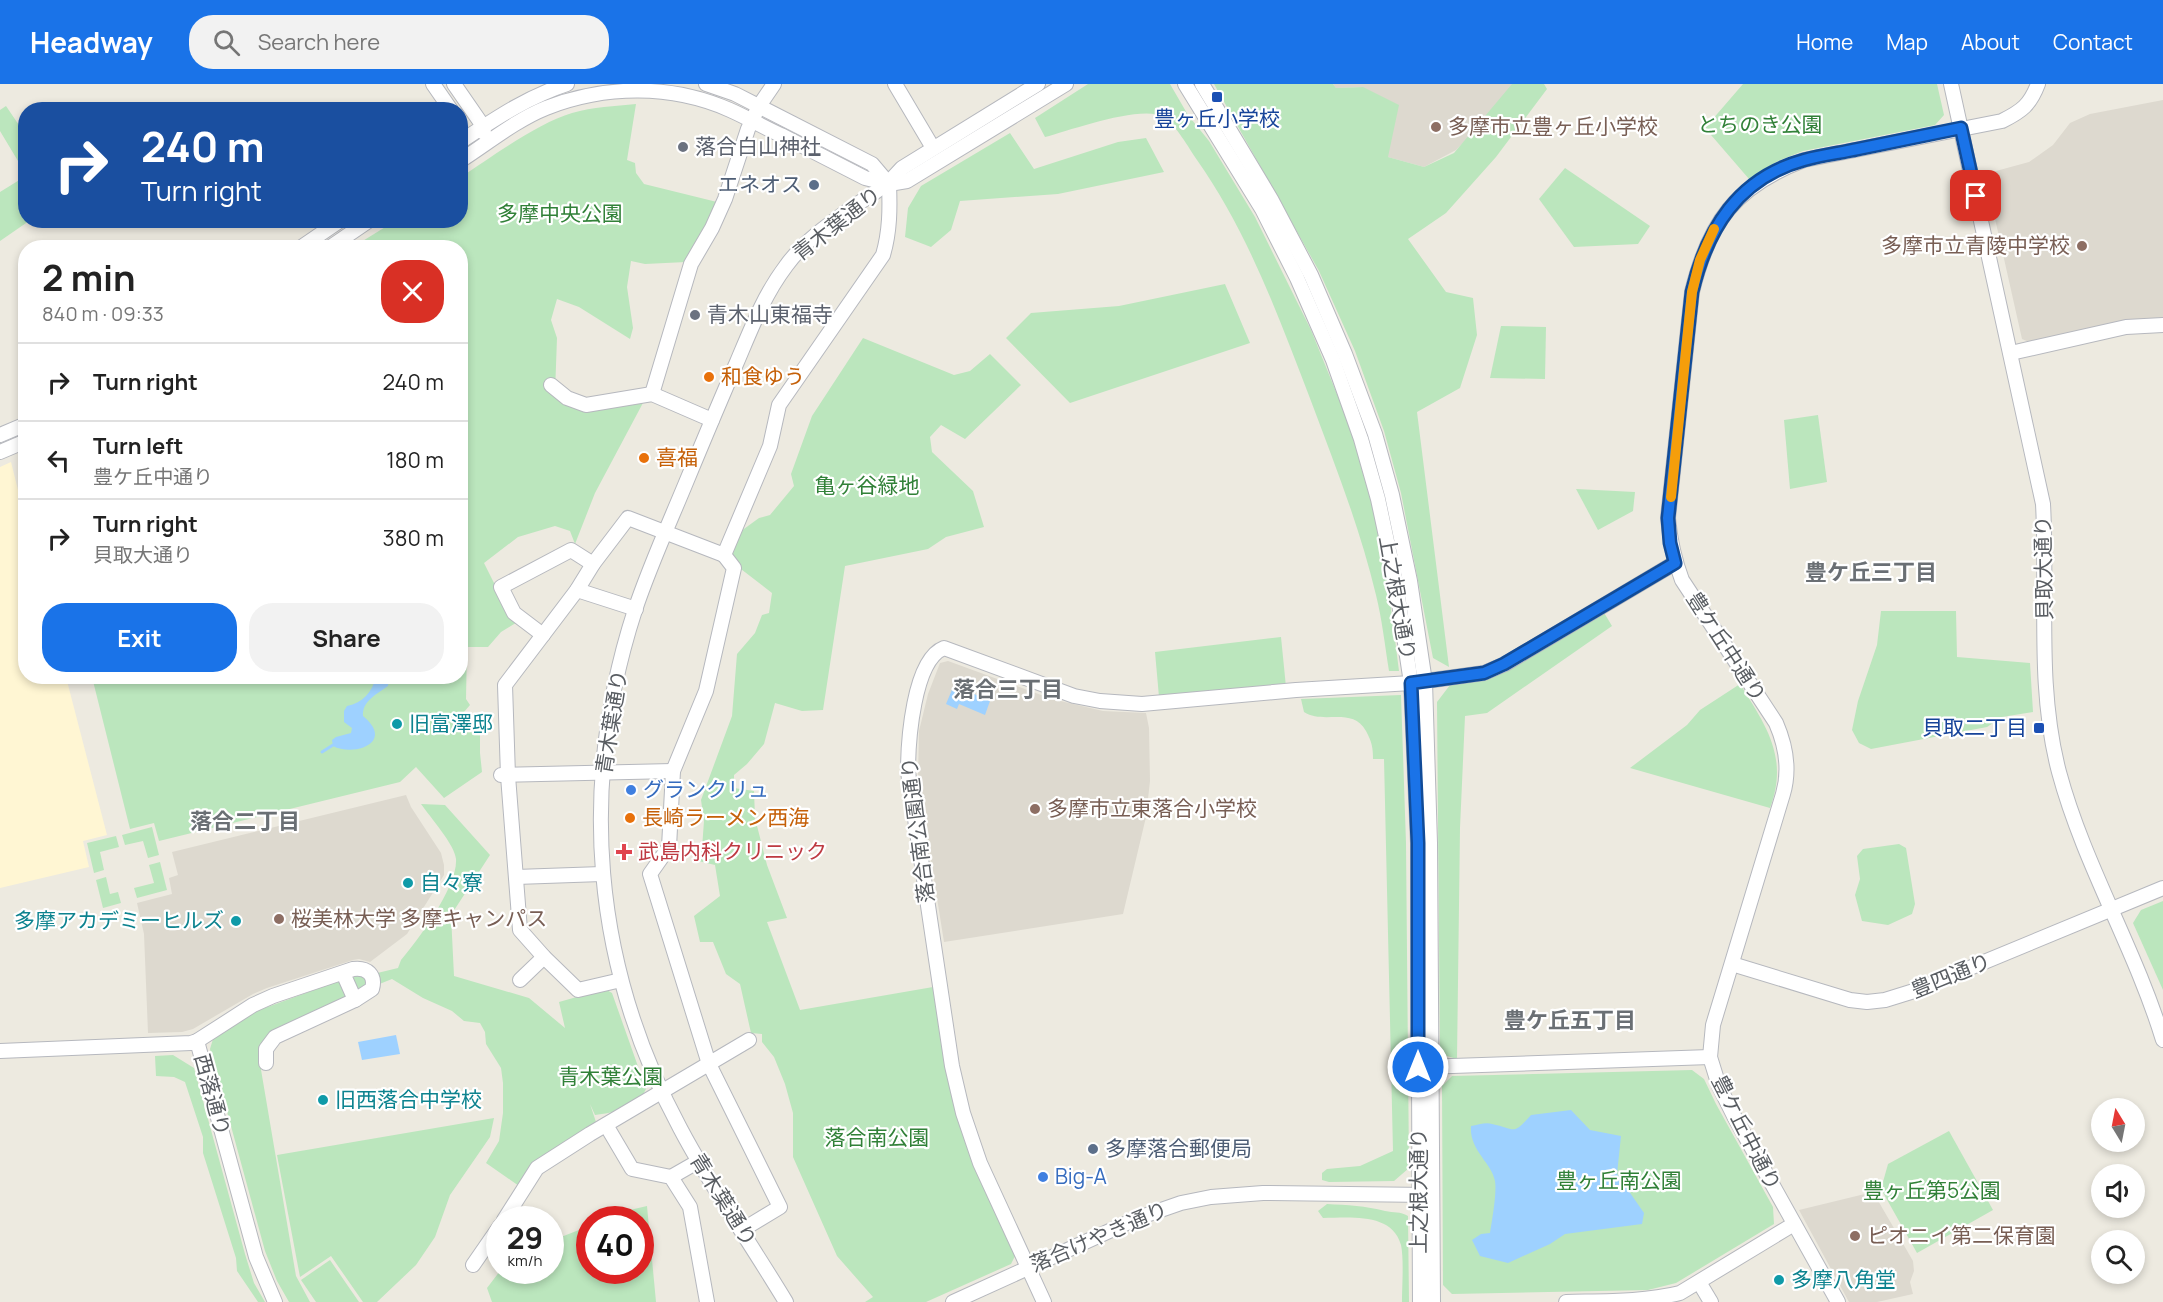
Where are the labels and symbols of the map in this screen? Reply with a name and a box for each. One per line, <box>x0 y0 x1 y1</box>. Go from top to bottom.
marker: 豊ヶ丘小学校 <box>1210 90 1224 104</box>
place label: 豊ヶ丘小学校 <box>1154 104 1280 132</box>
park label: とちのき公園 <box>1697 110 1823 138</box>
place label: 多摩市立豊ヶ丘小学校 <box>1448 112 1658 140</box>
marker: 多摩市立豊ヶ丘小学校 <box>1429 120 1443 134</box>
place label: 落合白山神社 <box>695 132 821 160</box>
marker: 落合白山神社 <box>676 140 690 154</box>
place label: エネオス <box>718 170 802 198</box>
pin <box>1950 170 2001 221</box>
marker: エネオス <box>807 178 821 192</box>
street label: 青木葉通り <box>786 180 886 267</box>
park label: 多摩中央公園 <box>497 199 623 227</box>
place label: 多摩市立青陵中学校 <box>1881 231 2070 259</box>
marker: 多摩市立青陵中学校 <box>2075 239 2089 253</box>
place label: 青木山東福寺 <box>707 300 833 328</box>
marker: 青木山東福寺 <box>688 308 702 322</box>
place label: 和食ゆう <box>721 362 805 390</box>
marker: 和食ゆう <box>702 370 716 384</box>
place label: 喜福 <box>656 443 698 471</box>
marker: 喜福 <box>637 451 651 465</box>
park label: 亀ヶ谷緑地 <box>815 471 920 499</box>
street label: 貝取大通り <box>2028 515 2058 621</box>
street label: 上之根大通り <box>1373 533 1423 662</box>
district label: 豊ケ丘三丁目 <box>1805 557 1937 587</box>
street label: 豊ケ丘中通り <box>1681 586 1773 707</box>
street label: 青木葉通り <box>589 668 633 776</box>
district label: 落合三丁目 <box>953 674 1063 704</box>
place label: 旧富澤邸 <box>409 709 493 737</box>
place label: 貝取二丁目 <box>1922 713 2027 741</box>
marker: 旧富澤邸 <box>390 717 404 731</box>
marker: 貝取二丁目 <box>2032 721 2046 735</box>
street label: 落合南公園通り <box>894 755 940 905</box>
place label: グランクリュ <box>643 775 769 803</box>
marker: グランクリュ <box>624 783 638 797</box>
place label: 多摩市立東落合小学校 <box>1047 794 1257 822</box>
marker: 多摩市立東落合小学校 <box>1028 802 1042 816</box>
place label: 長崎ラーメン西海 <box>642 803 809 831</box>
district label: 落合二丁目 <box>190 806 300 836</box>
marker: 長崎ラーメン西海 <box>623 811 637 825</box>
place label: 武島内科クリニック <box>638 837 827 865</box>
marker: 武島内科クリニック <box>615 843 633 861</box>
place label: 自々寮 <box>420 868 483 896</box>
marker: 自々寮 <box>401 876 415 890</box>
place label: 桜美林大学 多摩キャンパス <box>291 904 547 932</box>
place label: 多摩アカデミーヒルズ <box>14 906 224 934</box>
marker: 桜美林大学 多摩キャンパス <box>272 912 286 926</box>
marker: 多摩アカデミーヒルズ <box>229 914 243 928</box>
street label: 豊四通り <box>1906 946 1995 1004</box>
district label: 豊ケ丘五丁目 <box>1504 1005 1636 1035</box>
position arrow <box>1386 1035 1450 1099</box>
street label: 西落通り <box>189 1051 237 1139</box>
park label: 青木葉公園 <box>559 1062 664 1090</box>
street label: 豊ケ丘中通り <box>1706 1070 1788 1195</box>
place label: 旧西落合中学校 <box>335 1085 482 1113</box>
marker: 旧西落合中学校 <box>316 1093 330 1107</box>
north arrow <box>2091 1098 2145 1152</box>
park label: 落合南公園 <box>825 1123 930 1151</box>
street label: 上之根大通り <box>1404 1128 1432 1254</box>
place label: 多摩落合郵便局 <box>1105 1134 1252 1162</box>
marker: 多摩落合郵便局 <box>1086 1142 1100 1156</box>
street label: 青木葉通り <box>684 1148 764 1251</box>
place label: Big-A <box>1055 1162 1107 1190</box>
park label: 豊ヶ丘南公園 <box>1556 1166 1682 1194</box>
marker: Big-A <box>1036 1170 1050 1184</box>
park label: 豊ヶ丘第5公園 <box>1863 1176 2001 1204</box>
street label: 落合けやき通り <box>1025 1194 1172 1278</box>
speed limit sign: 40 <box>576 1206 654 1284</box>
place label: ピオニイ第二保育園 <box>1867 1221 2056 1249</box>
marker: ピオニイ第二保育園 <box>1848 1229 1862 1243</box>
place label: 多摩八角堂 <box>1791 1265 1896 1293</box>
marker: 多摩八角堂 <box>1772 1273 1786 1287</box>

